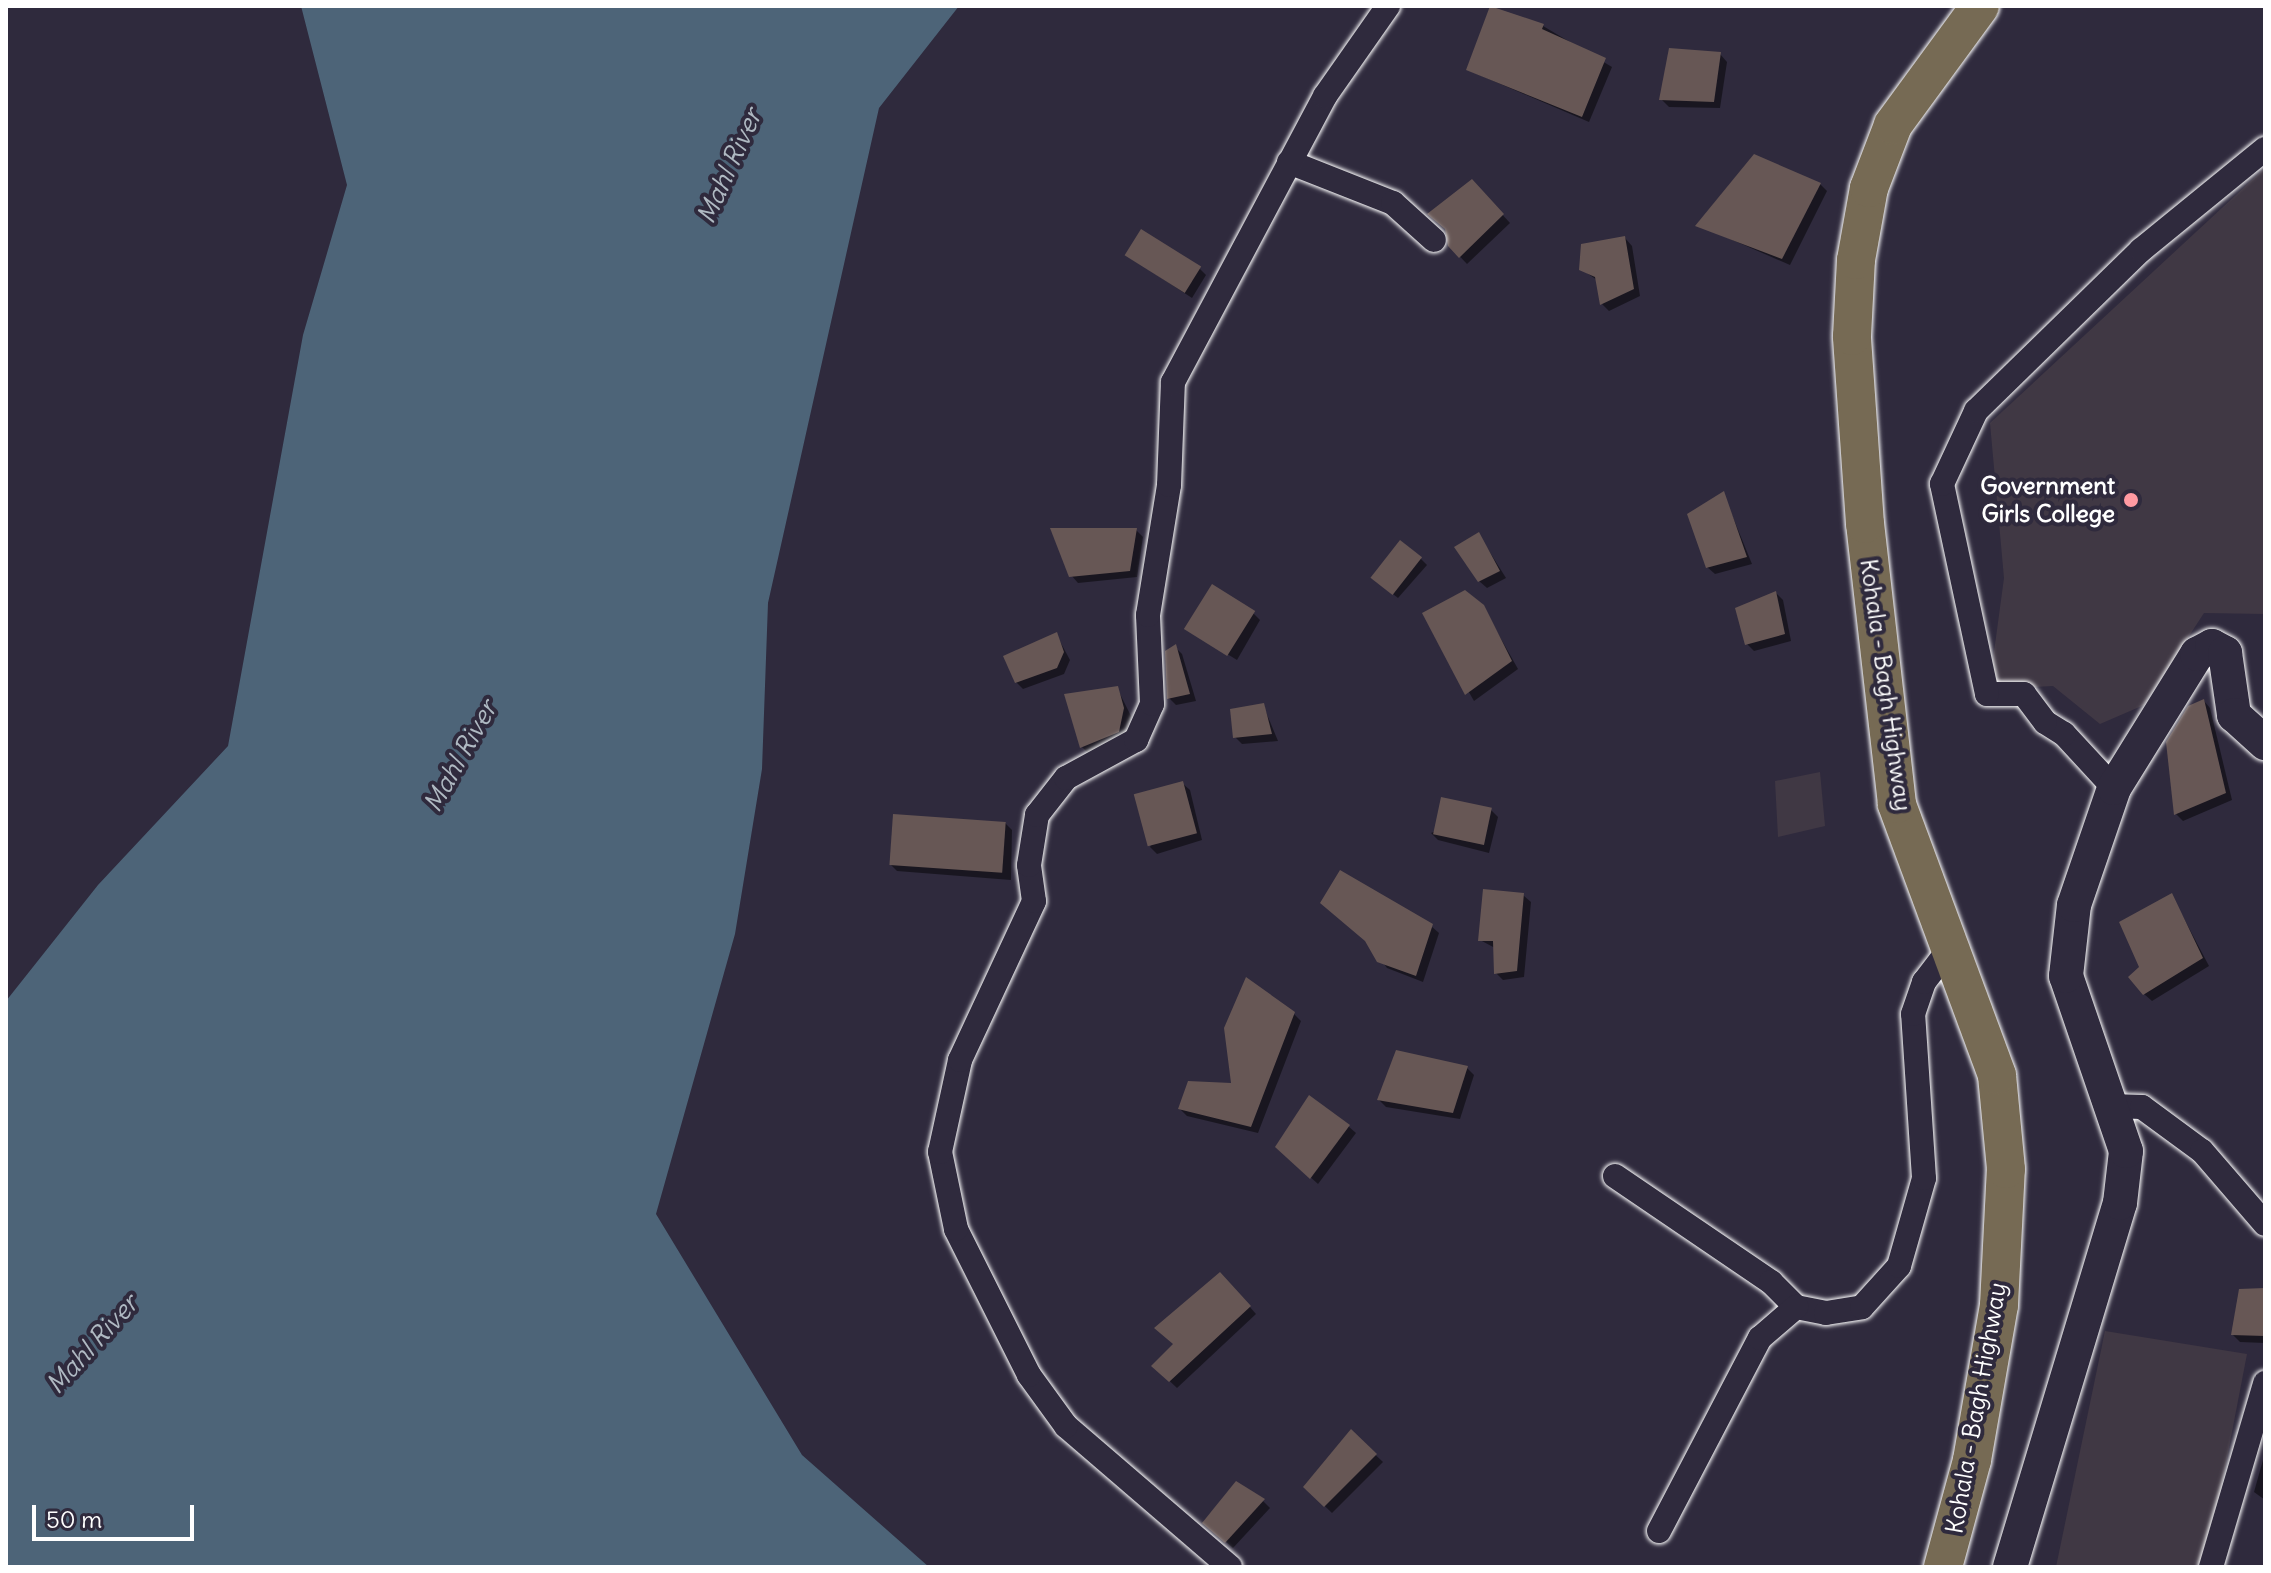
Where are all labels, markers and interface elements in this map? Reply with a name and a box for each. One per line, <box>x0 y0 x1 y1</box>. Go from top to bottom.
water label: Mahl River <box>690 104 768 228</box>
place label: Government Girls College <box>1980 472 2115 528</box>
marker: Government Girls College <box>2122 491 2140 509</box>
street label: Kohala - Bagh Highway <box>1854 557 1918 813</box>
water label: Mahl River <box>417 695 503 817</box>
street label: Kohala - Bagh Highway <box>1940 1280 2012 1536</box>
water label: Mahl River <box>39 1288 145 1400</box>
scale bar <box>36 1489 198 1539</box>
text: 50 m <box>46 1504 102 1534</box>

